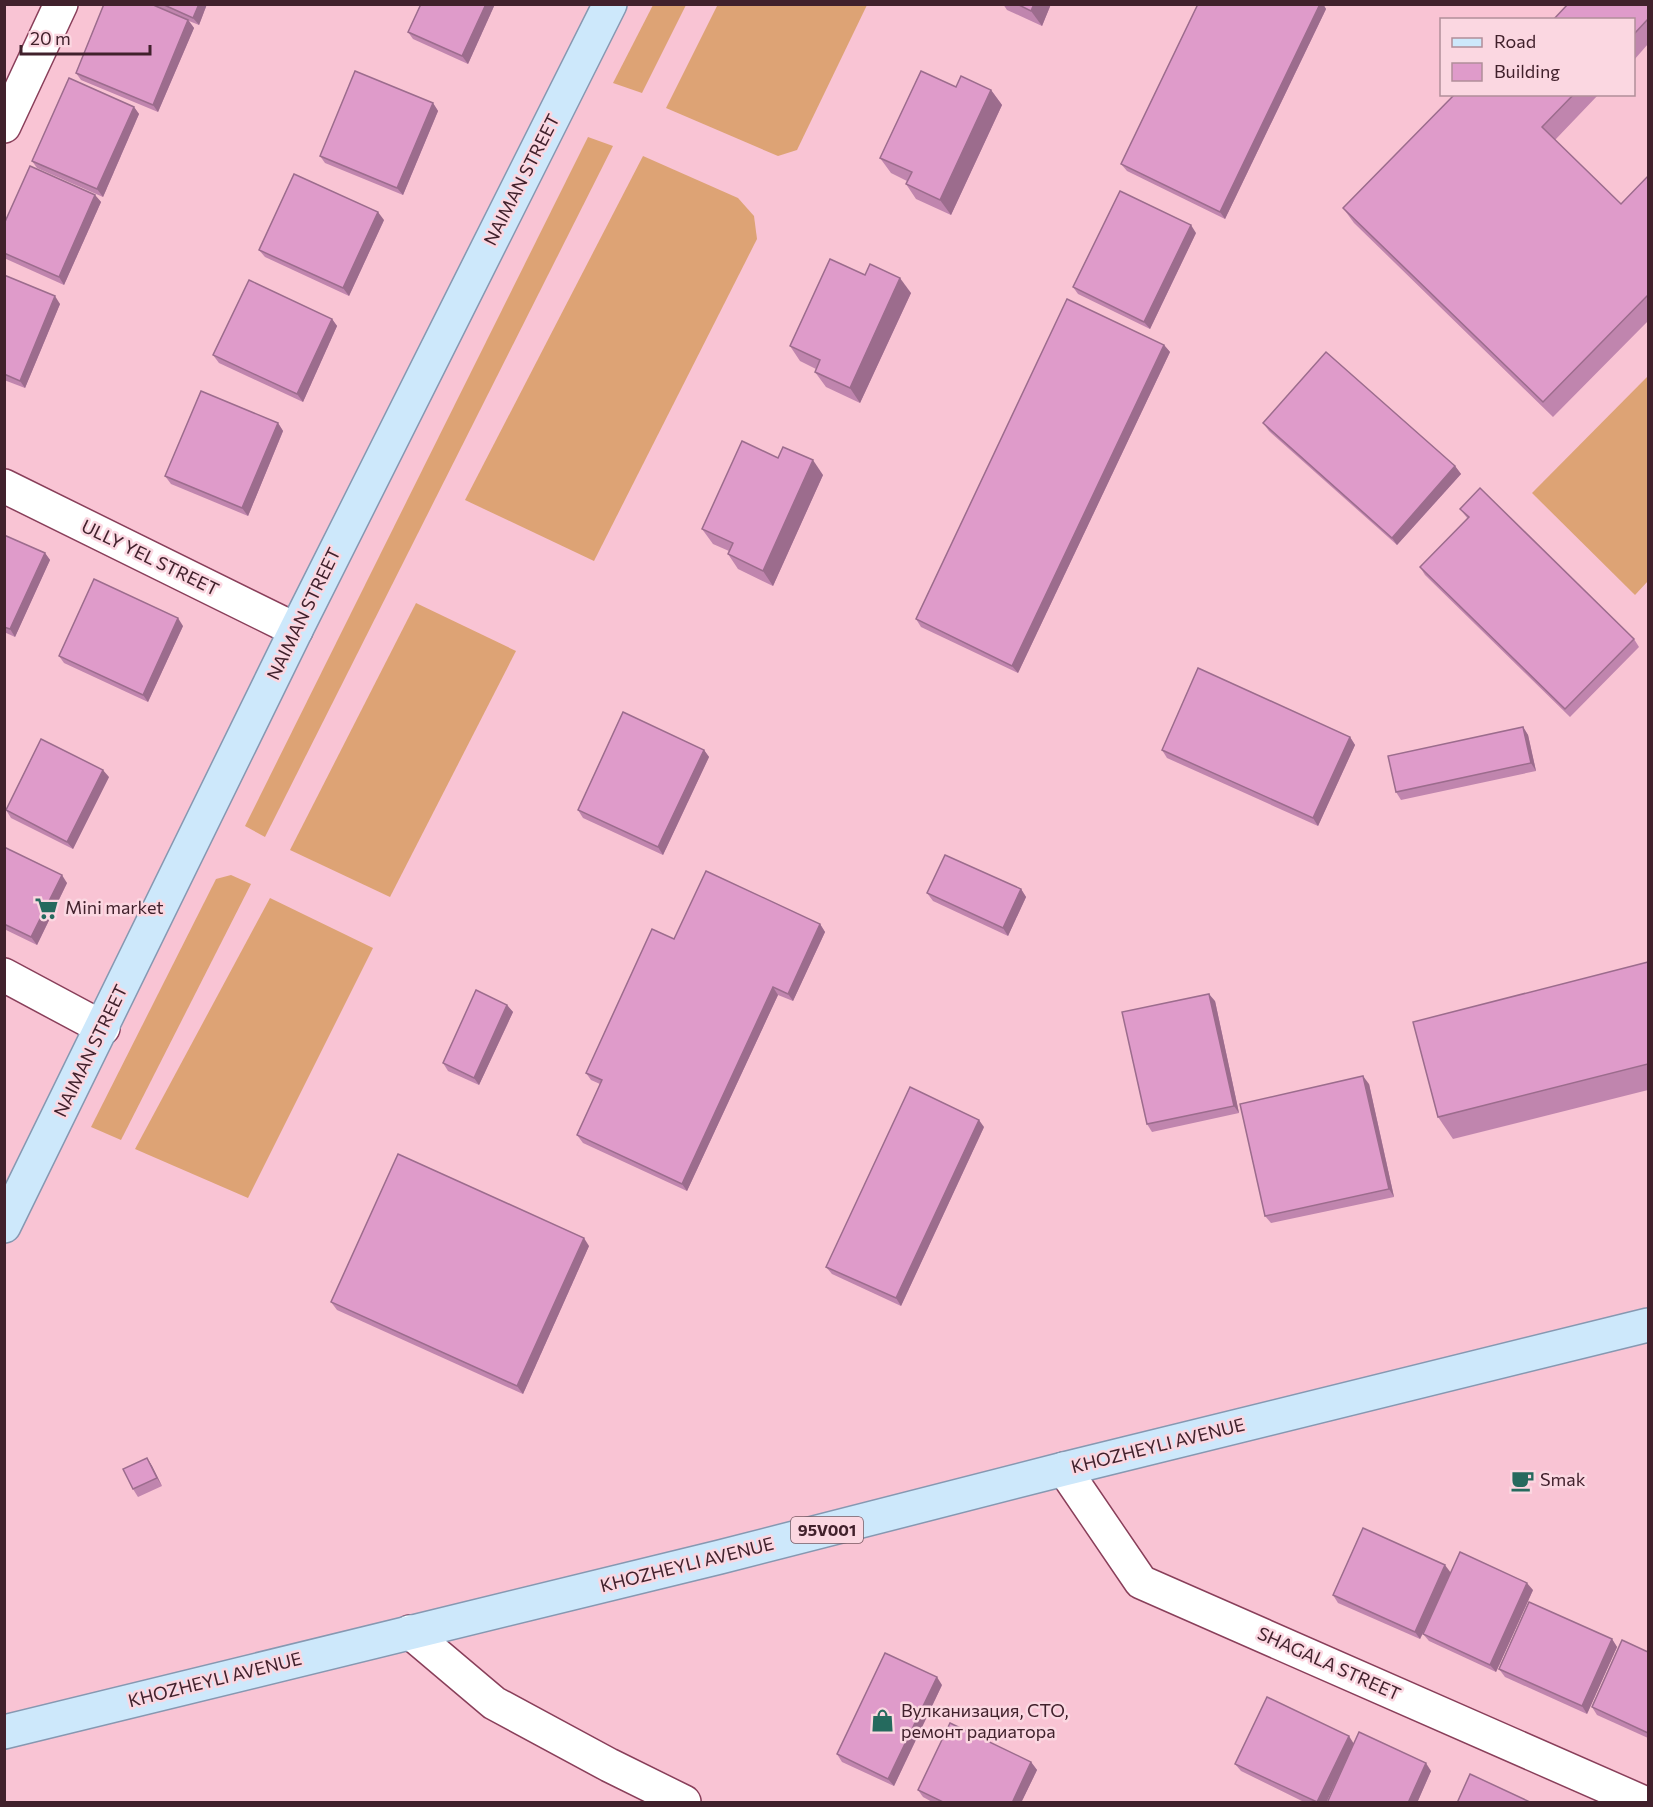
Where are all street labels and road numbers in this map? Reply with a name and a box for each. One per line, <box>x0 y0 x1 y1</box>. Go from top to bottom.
street label: NAIMAN STREET <box>479 110 564 249</box>
street label: ULLY YEL STREET <box>78 514 223 600</box>
street label: NAIMAN STREET <box>262 544 345 683</box>
street label: NAIMAN STREET <box>49 981 132 1120</box>
street label: KHOZHEYLI AVENUE <box>1069 1413 1247 1477</box>
road number: 95V001 <box>791 1517 863 1543</box>
street label: KHOZHEYLI AVENUE <box>598 1532 776 1596</box>
street label: SHAGALA STREET <box>1254 1622 1404 1705</box>
street label: KHOZHEYLI AVENUE <box>126 1647 304 1711</box>

